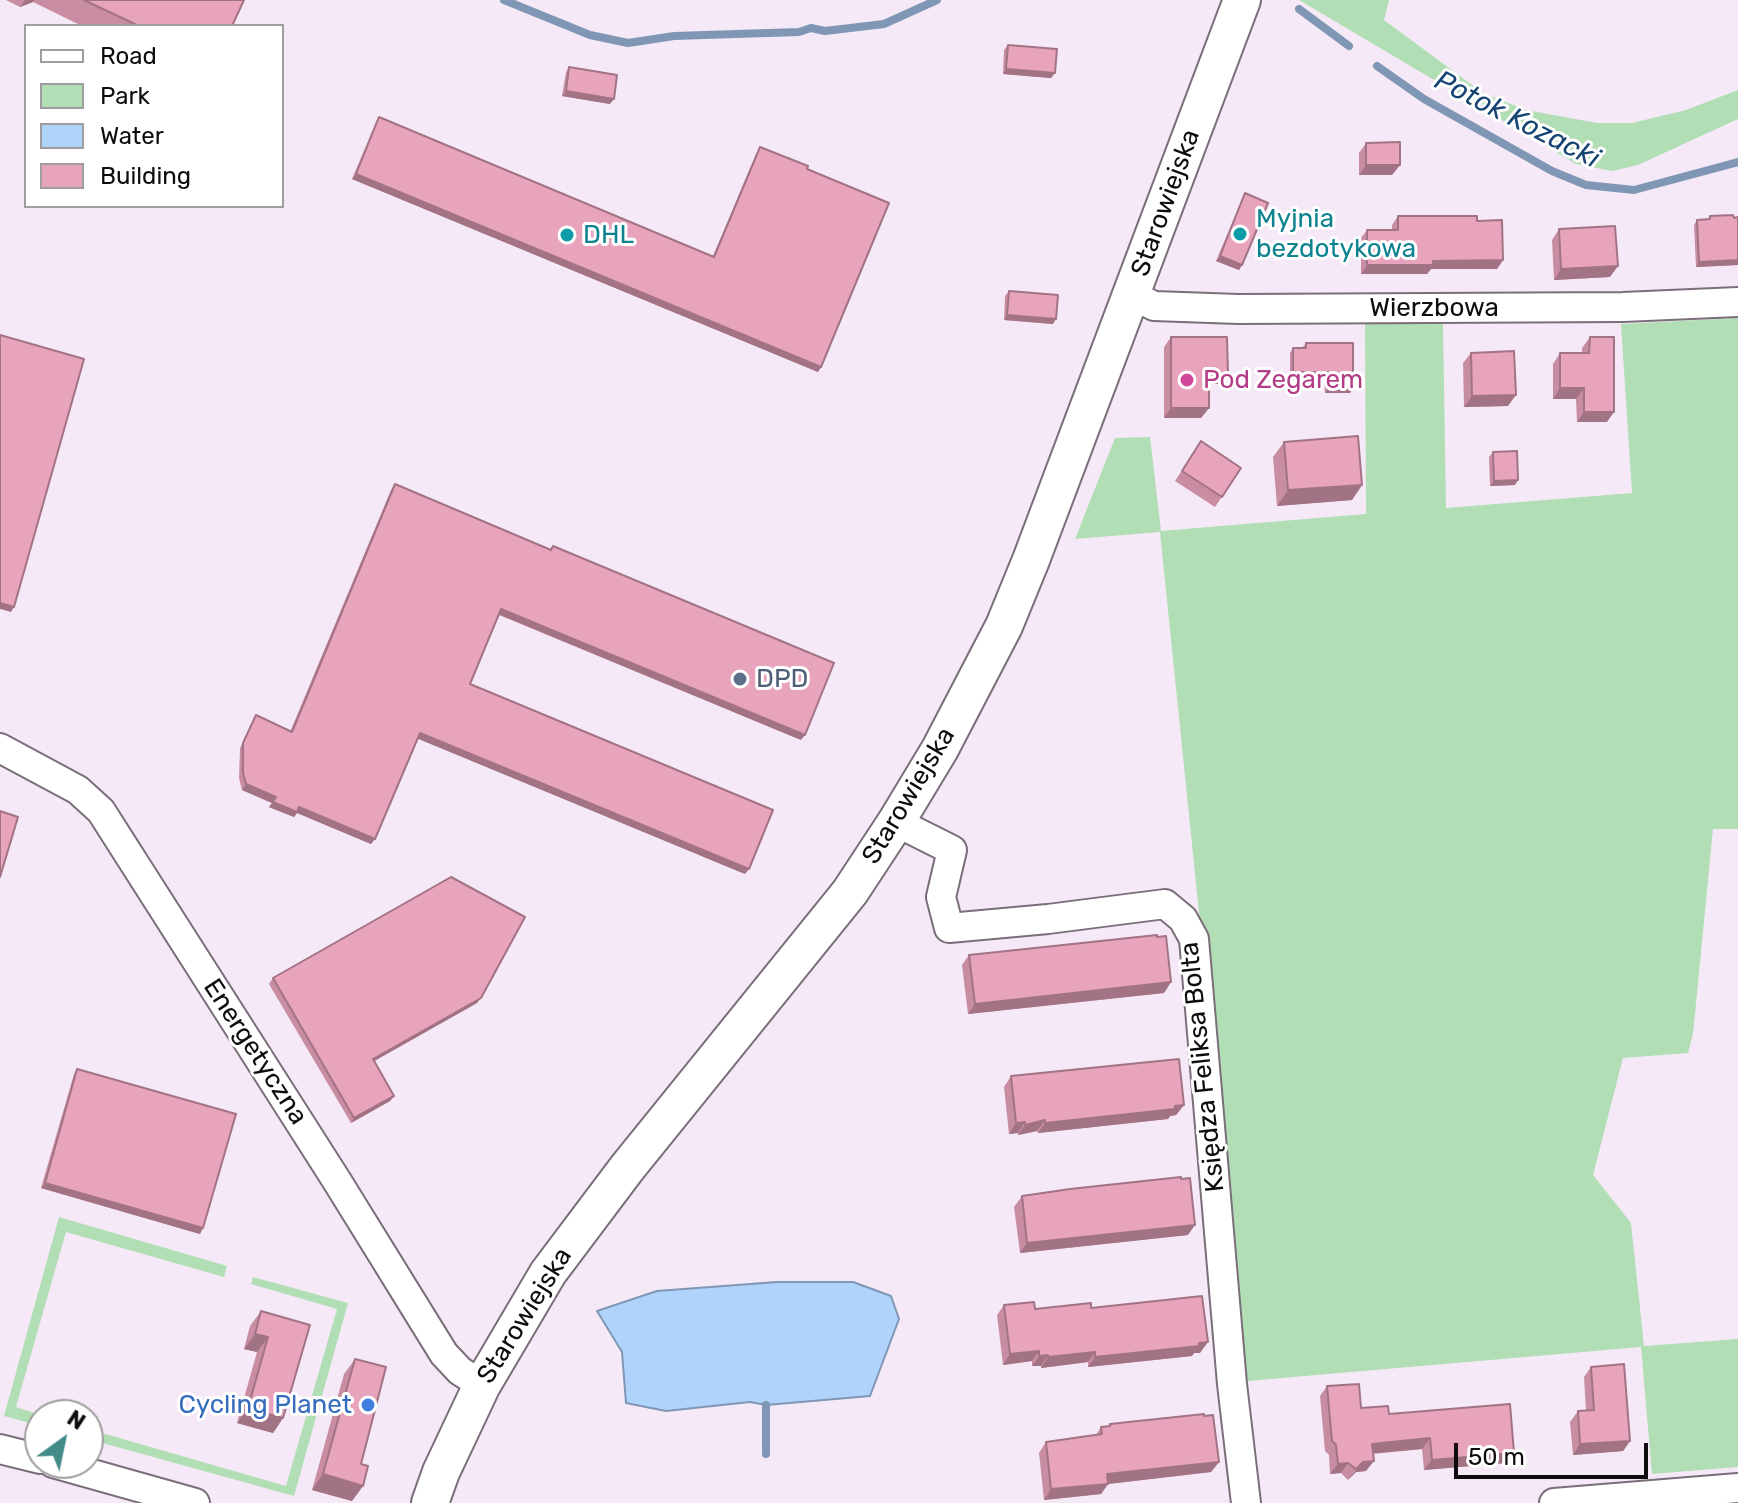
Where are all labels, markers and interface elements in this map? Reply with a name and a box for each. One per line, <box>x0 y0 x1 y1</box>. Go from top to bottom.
legend <box>24 24 284 208</box>
text: Road <box>100 42 157 70</box>
water label: Potok Kozacki <box>1429 64 1605 176</box>
text: Park <box>100 82 150 110</box>
text: Water <box>100 122 164 150</box>
street label: Starowiejska <box>1125 125 1207 281</box>
text: Building <box>100 162 191 190</box>
place label: Myjnia bezdotykowa <box>1256 203 1416 264</box>
place label: DHL <box>583 219 634 251</box>
marker: Myjnia bezdotykowa <box>1231 225 1249 243</box>
marker: DHL <box>558 226 576 244</box>
street label: Wierzbowa <box>1369 292 1499 324</box>
place label: Pod Zegarem <box>1203 364 1363 396</box>
marker: Pod Zegarem <box>1178 371 1196 389</box>
place label: DPD <box>756 663 809 695</box>
marker: DPD <box>731 670 749 688</box>
street label: Starowiejska <box>856 722 962 870</box>
street label: Księdza Feliksa Bolta <box>1174 940 1232 1194</box>
street label: Energetyczna <box>196 973 314 1131</box>
street label: Starowiejska <box>471 1242 579 1390</box>
place label: Cycling Planet <box>178 1389 352 1421</box>
marker: Cycling Planet <box>359 1396 377 1414</box>
north arrow <box>24 1399 104 1479</box>
text: N <box>62 1404 90 1436</box>
scale bar <box>1458 1427 1652 1477</box>
text: 50 m <box>1468 1443 1525 1471</box>

